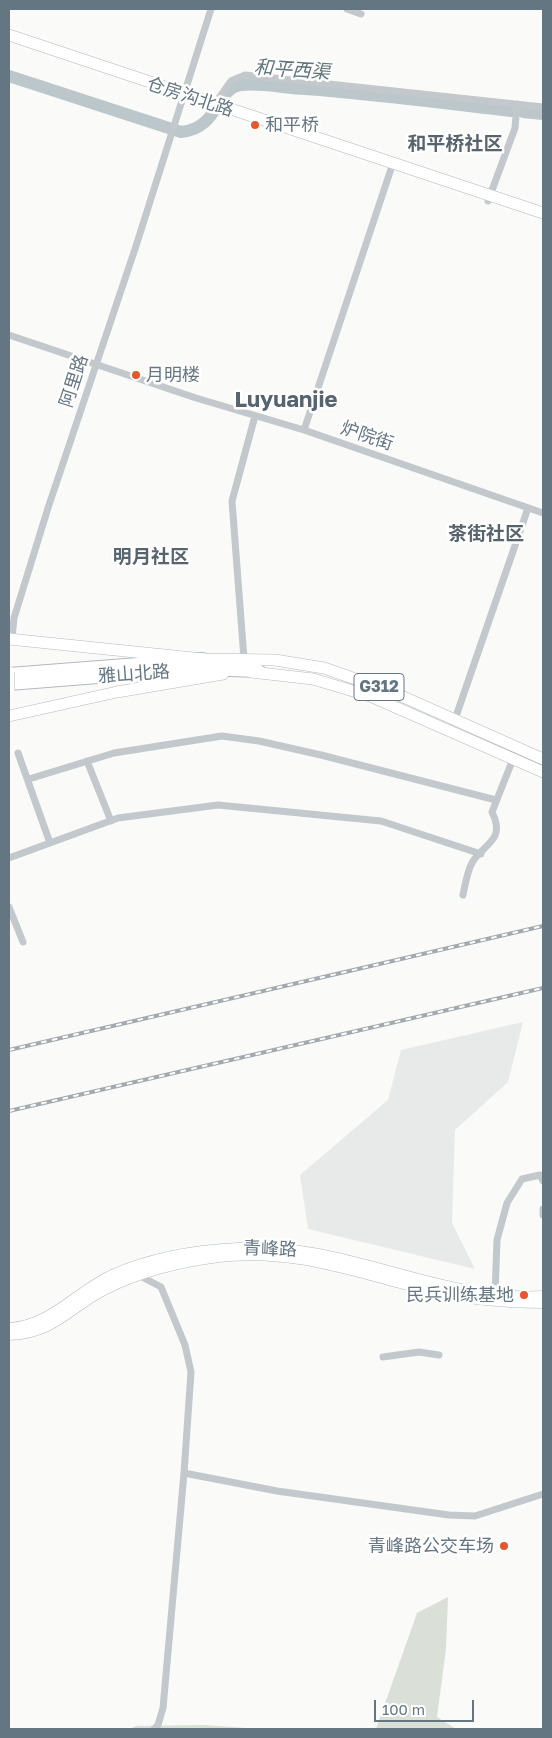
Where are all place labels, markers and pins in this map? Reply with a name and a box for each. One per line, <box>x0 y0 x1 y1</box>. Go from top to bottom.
place label: 和平桥 <box>265 114 319 136</box>
marker: 和平桥 <box>249 119 261 131</box>
place label: 月明楼 <box>146 364 200 386</box>
marker: 月明楼 <box>130 369 142 381</box>
place label: 民兵训练基地 <box>406 1284 514 1306</box>
marker: 民兵训练基地 <box>518 1289 530 1301</box>
place label: 青峰路公交车场 <box>368 1535 494 1557</box>
marker: 青峰路公交车场 <box>498 1540 510 1552</box>

